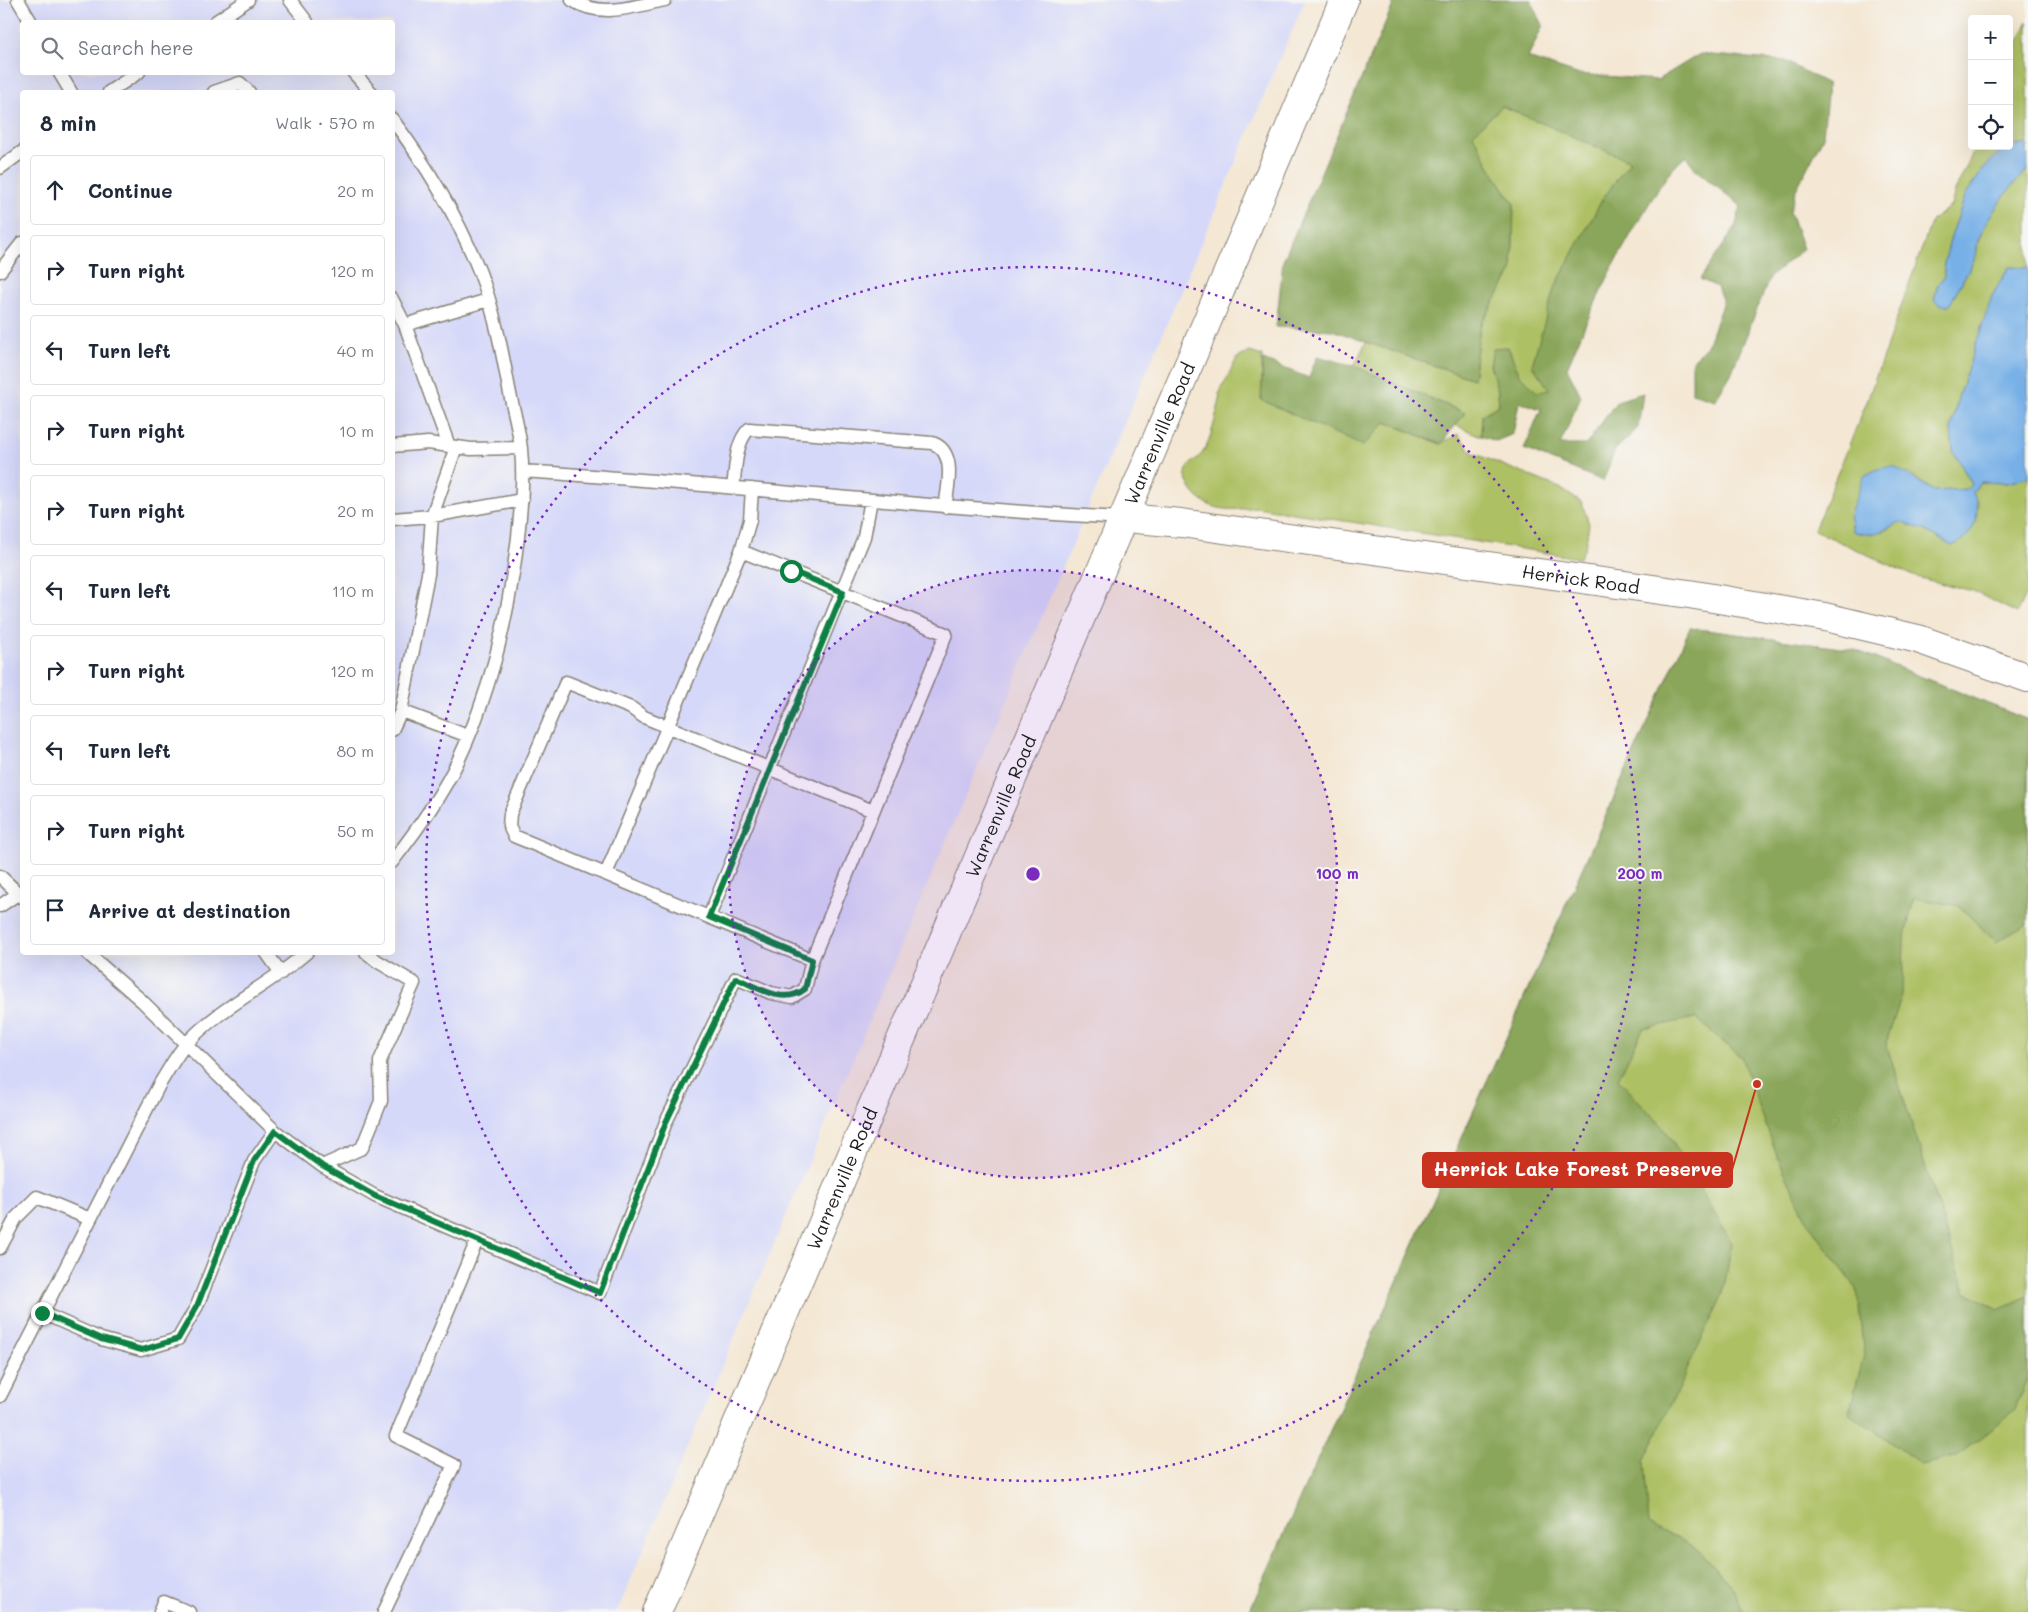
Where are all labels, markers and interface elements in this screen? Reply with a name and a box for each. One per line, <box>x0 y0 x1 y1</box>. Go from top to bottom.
map controls <box>1968 15 2013 150</box>
button: + <box>1968 15 2013 60</box>
search box <box>20 20 395 75</box>
icon: search <box>38 34 66 62</box>
text: Search here <box>78 35 194 60</box>
button: − <box>1968 60 2013 105</box>
button: locate <box>1968 105 2013 150</box>
text: 8 min <box>40 109 96 136</box>
text: Walk · 570 m <box>275 112 375 133</box>
icon: ahead <box>41 176 69 204</box>
text: Continue <box>88 178 173 203</box>
text: 20 m <box>337 180 374 201</box>
icon: right <box>41 256 69 284</box>
text: Turn right <box>88 258 185 283</box>
text: 120 m <box>330 260 374 281</box>
icon: left <box>41 336 69 364</box>
text: Turn left <box>88 338 171 363</box>
text: 40 m <box>337 340 374 361</box>
street label: Warrenville Road <box>1118 359 1200 508</box>
icon: right <box>41 416 69 444</box>
text: Turn right <box>88 418 185 443</box>
text: 10 m <box>339 420 374 441</box>
icon: right <box>41 496 69 524</box>
text: Turn right <box>88 498 185 523</box>
text: 20 m <box>337 500 374 521</box>
street label: Herrick Road <box>1521 559 1641 599</box>
route start <box>780 560 803 583</box>
icon: left <box>41 576 69 604</box>
text: Turn left <box>88 578 171 603</box>
text: 110 m <box>332 580 374 601</box>
icon: right <box>41 656 69 684</box>
text: Turn right <box>88 658 185 683</box>
text: 120 m <box>330 660 374 681</box>
street label: Warrenville Road <box>960 731 1041 881</box>
icon: left <box>41 736 69 764</box>
text: Turn left <box>88 738 171 763</box>
text: 80 m <box>337 740 374 761</box>
icon: right <box>41 816 69 844</box>
text: Turn right <box>88 818 185 843</box>
text: 50 m <box>337 820 374 841</box>
text: 100 m <box>1315 863 1359 883</box>
text: 200 m <box>1618 863 1663 883</box>
centre of rings <box>1024 865 1042 883</box>
icon: arrive <box>41 896 69 924</box>
text: Arrive at destination <box>88 898 291 923</box>
street label: Warrenville Road <box>801 1104 883 1253</box>
callout: Herrick Lake Forest Preserve <box>1423 1153 1732 1187</box>
text: Herrick Lake Forest Preserve <box>1434 1156 1722 1181</box>
route end <box>31 1302 54 1325</box>

